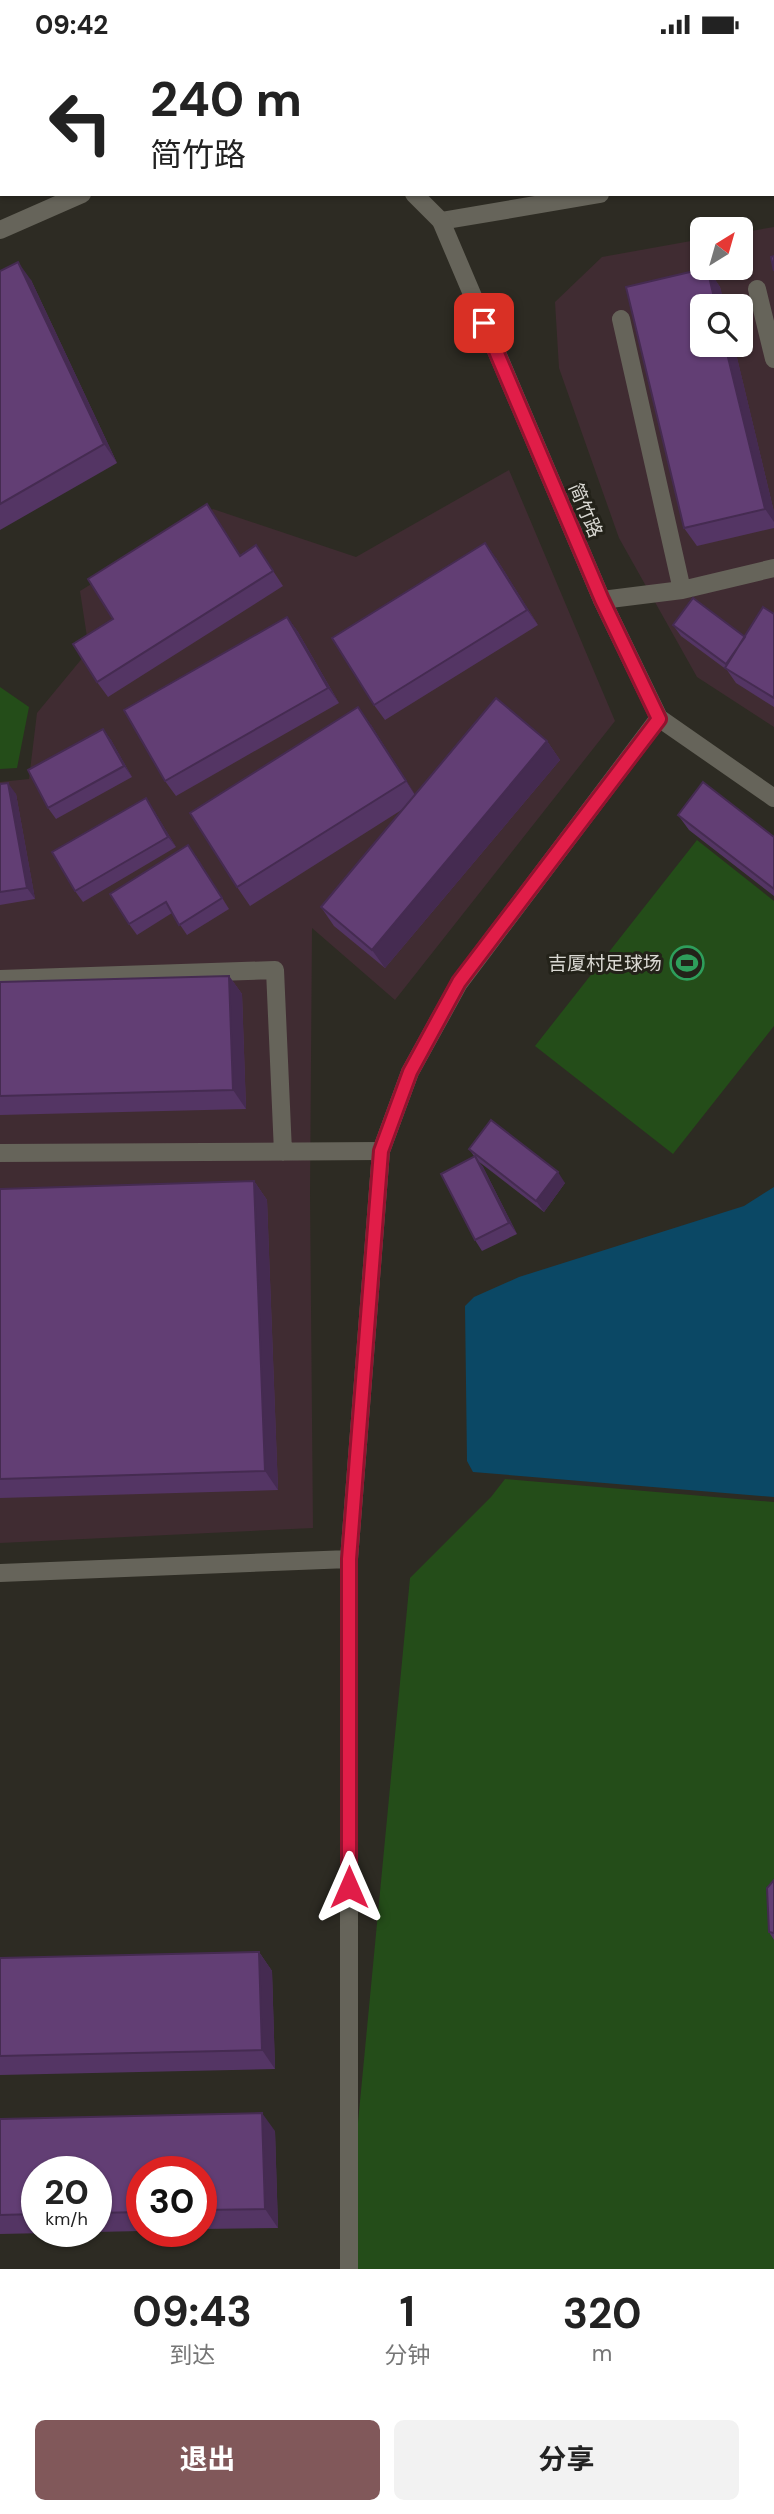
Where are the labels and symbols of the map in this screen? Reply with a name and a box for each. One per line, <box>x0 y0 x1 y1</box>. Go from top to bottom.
north arrow <box>690 217 752 280</box>
pin <box>454 293 514 353</box>
street label: 简竹路 <box>563 479 608 541</box>
sports icon: 吉厦村足球场 <box>668 944 706 982</box>
place label: 吉厦村足球场 <box>548 951 662 976</box>
position arrow <box>312 1850 386 1924</box>
speed limit sign: 30 <box>126 2156 217 2247</box>

